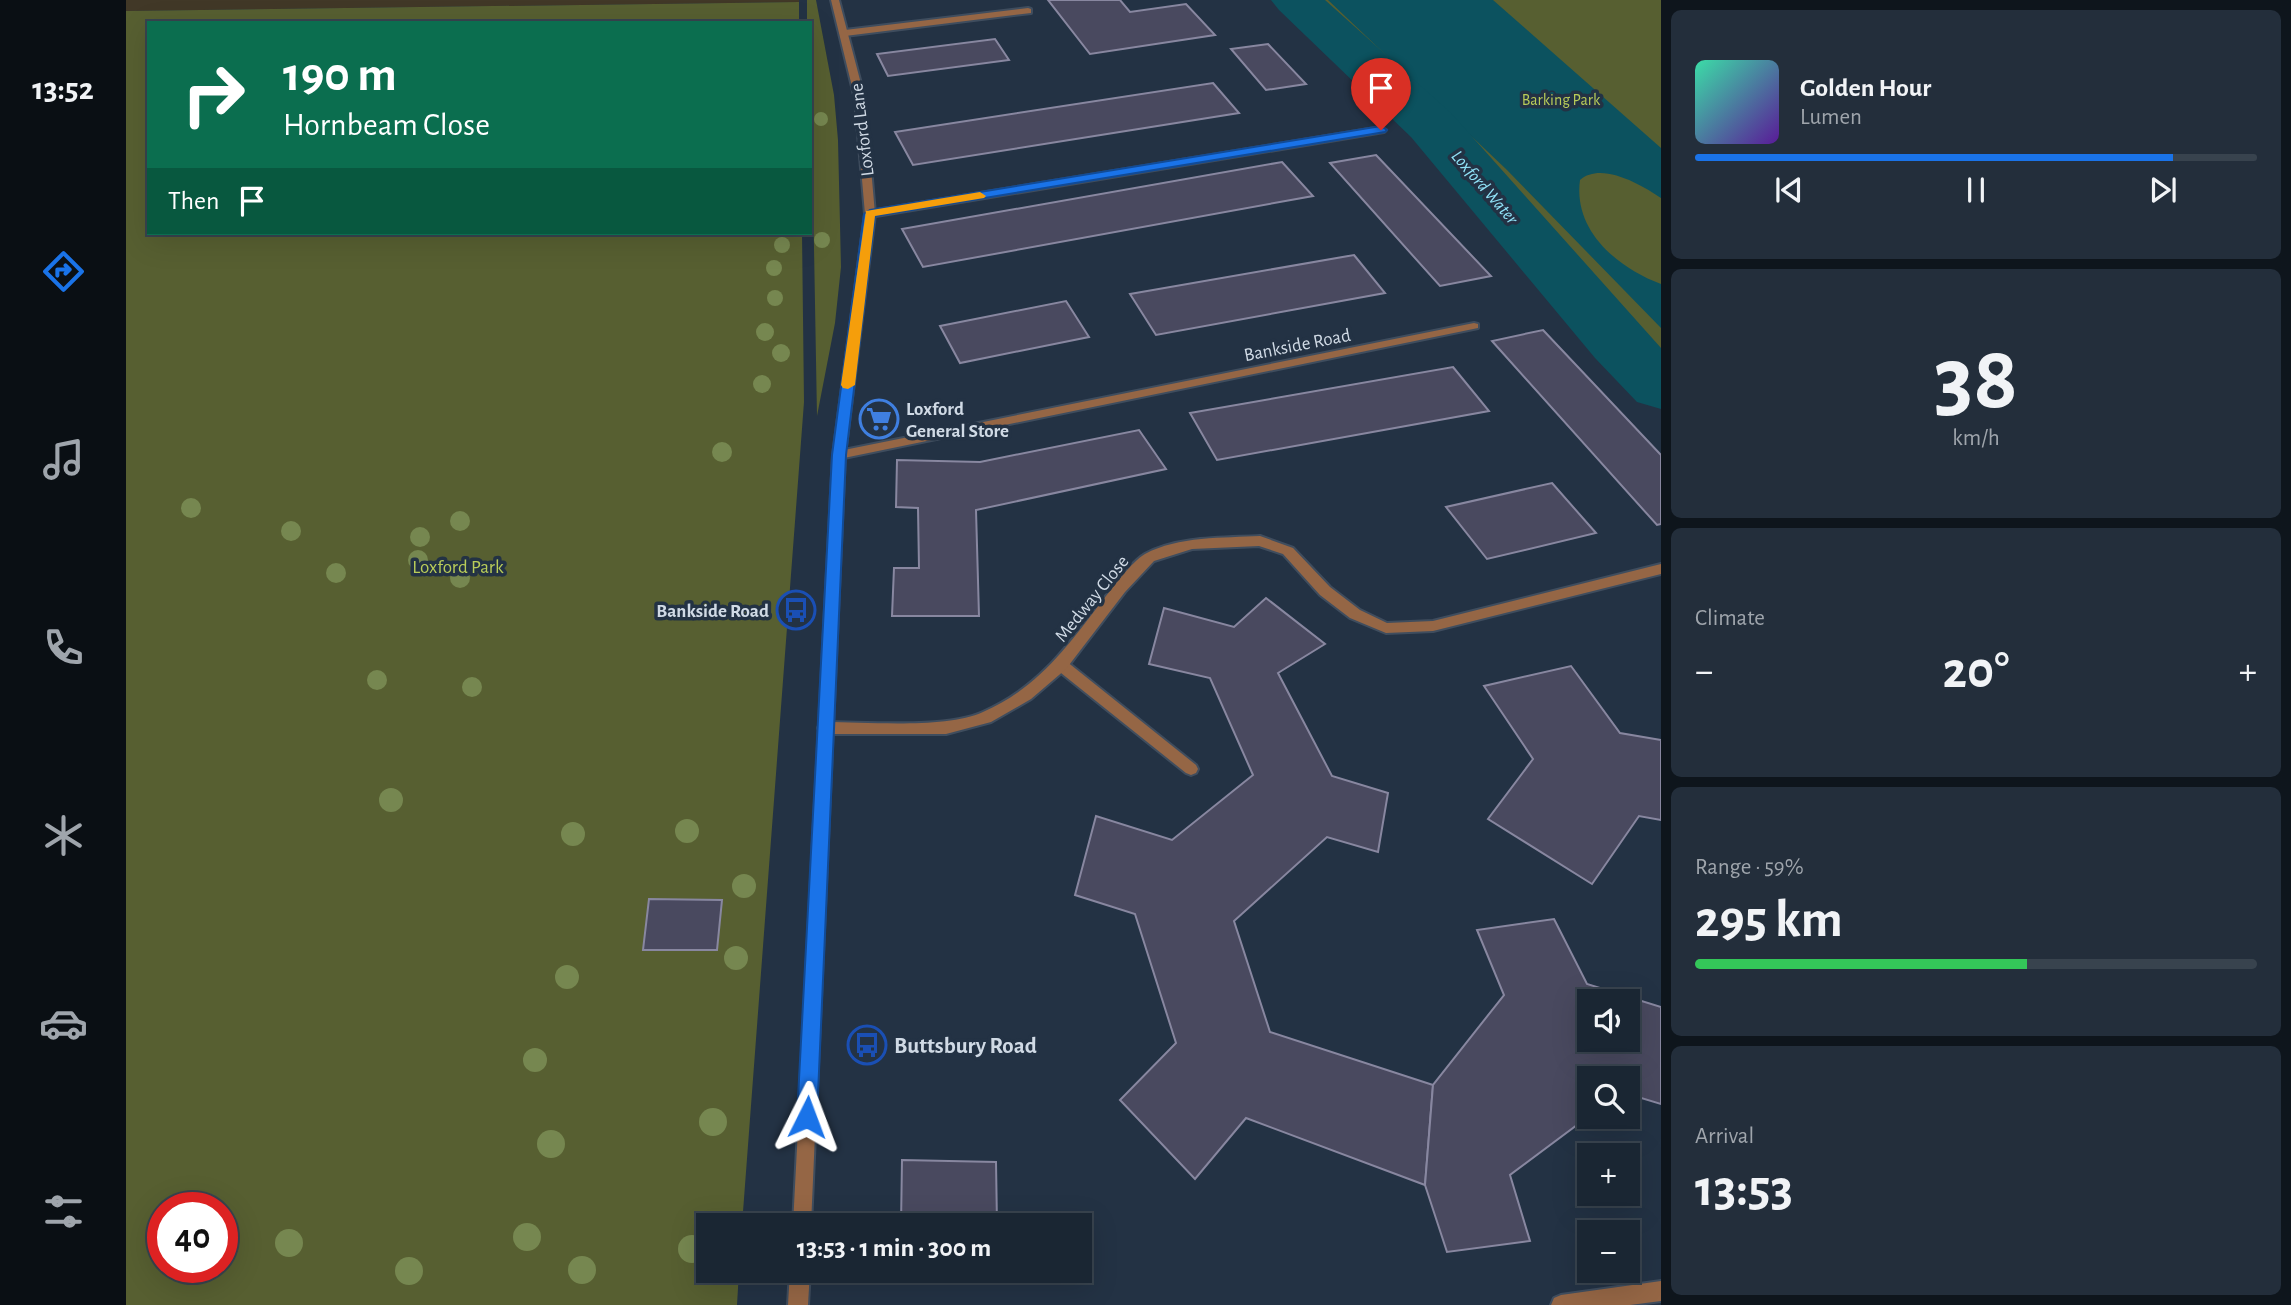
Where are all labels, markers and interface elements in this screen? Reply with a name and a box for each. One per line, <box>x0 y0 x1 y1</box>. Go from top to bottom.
icon: right <box>168 49 259 140</box>
text: 190 m <box>283 51 397 100</box>
pin <box>1351 58 1411 130</box>
icon: arrive <box>1362 69 1400 107</box>
text: 13:52 <box>32 73 94 105</box>
text: Golden Hour <box>1800 75 1931 101</box>
street label: Loxford Lane <box>847 82 878 177</box>
park label: Barking Park <box>1522 92 1601 108</box>
text: Lumen <box>1800 106 1862 129</box>
text: Hornbeam Close <box>283 109 490 141</box>
water label: Loxford Water <box>1448 147 1522 229</box>
icon: previous <box>1770 171 1808 209</box>
icon: pause <box>1957 171 1995 209</box>
icon: next <box>2144 171 2182 209</box>
icon: arrive <box>233 182 271 220</box>
text: Then <box>168 188 219 214</box>
icon: directions <box>39 247 88 296</box>
street label: Bankside Road <box>1242 326 1352 365</box>
text: 38 <box>1934 334 2018 425</box>
supermarket icon: Loxford General Store <box>858 398 900 440</box>
place label: Loxford General Store <box>906 400 1009 441</box>
text: km/h <box>1952 427 2000 450</box>
icon: music <box>39 435 88 484</box>
street label: Medway Close <box>1052 552 1133 646</box>
park label: Loxford Park <box>412 558 504 577</box>
bus stop icon: Bankside Road <box>775 589 817 631</box>
place label: Bankside Road <box>656 602 769 621</box>
text: Climate <box>1695 607 1765 630</box>
icon: phone <box>39 623 88 672</box>
text: 20° <box>1943 645 2009 697</box>
text: − <box>1695 653 1713 691</box>
text: + <box>2239 653 2257 691</box>
icon: climate <box>39 811 88 860</box>
text: Range · 59% <box>1695 856 1804 879</box>
text: 295 km <box>1695 894 1843 946</box>
map controls <box>1577 989 1640 1283</box>
button: sound <box>1577 989 1640 1052</box>
icon: car <box>39 999 88 1048</box>
bus stop icon: Buttsbury Road <box>846 1024 888 1066</box>
place label: Buttsbury Road <box>894 1035 1037 1058</box>
button: search <box>1577 1066 1640 1129</box>
position arrow <box>770 1080 844 1154</box>
text: Arrival <box>1695 1125 1754 1148</box>
button: + <box>1577 1143 1640 1206</box>
text: 13:53 <box>1695 1163 1793 1215</box>
icon: filters <box>39 1187 88 1236</box>
speed limit sign: 40 <box>147 1192 238 1283</box>
button: − <box>1577 1220 1640 1283</box>
text: 13:53 · 1 min · 300 m <box>797 1235 991 1261</box>

